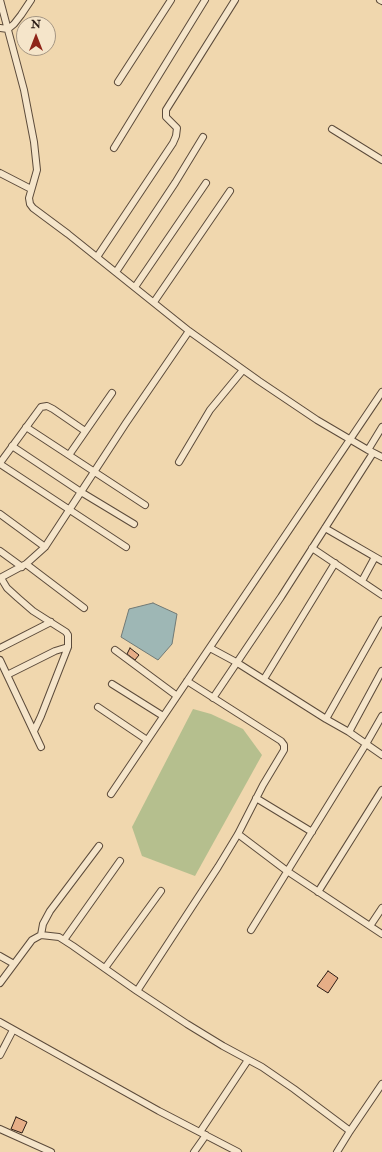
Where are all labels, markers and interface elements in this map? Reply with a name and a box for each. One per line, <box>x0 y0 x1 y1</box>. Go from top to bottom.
north arrow <box>16 16 56 56</box>
text: N <box>31 18 41 31</box>

